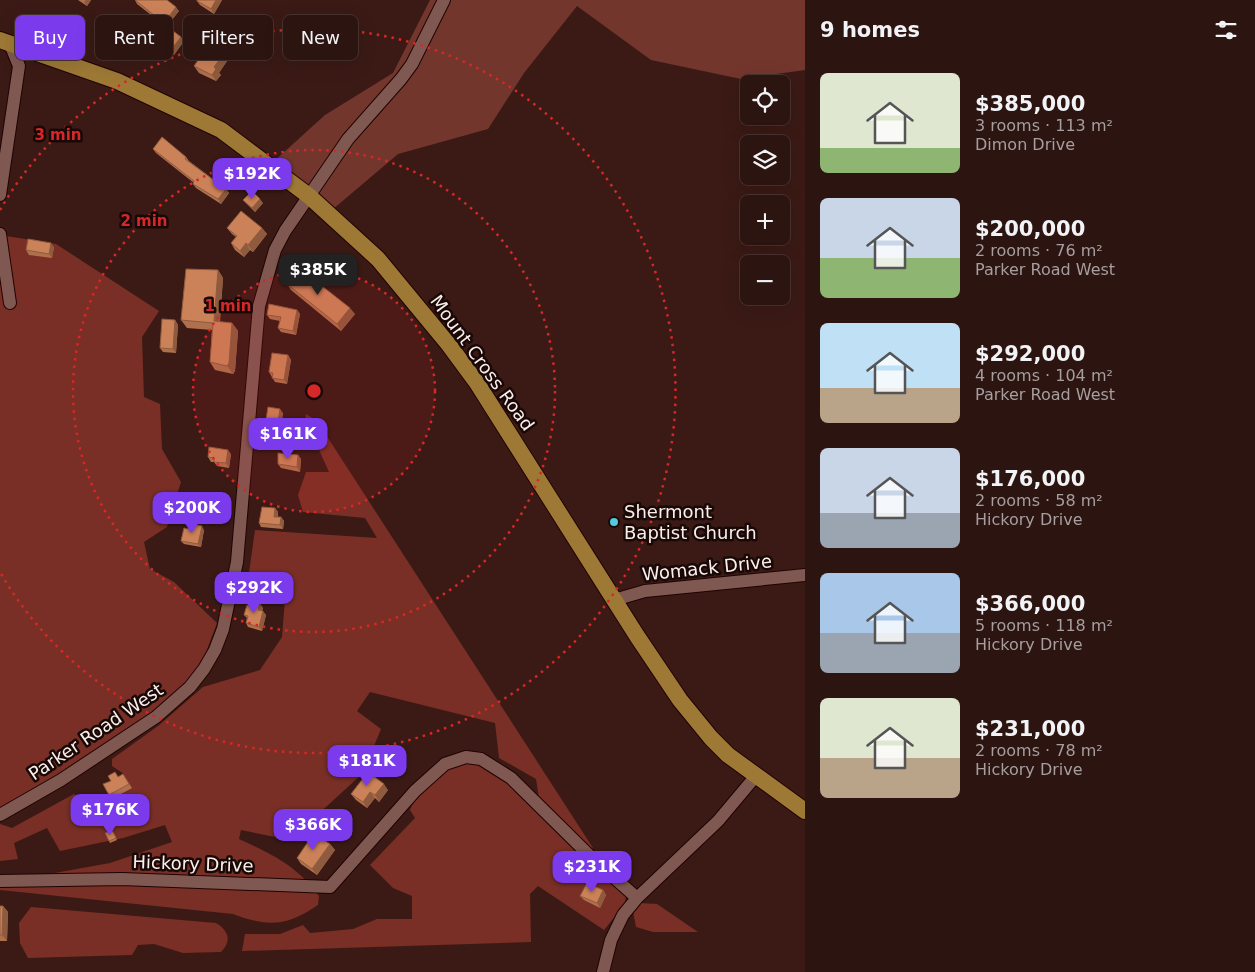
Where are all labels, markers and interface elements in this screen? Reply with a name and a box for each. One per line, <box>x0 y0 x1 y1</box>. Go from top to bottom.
chip: Buy <box>15 15 85 60</box>
chip: Rent <box>95 15 173 60</box>
chip: Filters <box>183 15 273 60</box>
chip: New <box>283 15 358 60</box>
icon: filters <box>1212 16 1240 44</box>
text: 9 homes <box>820 18 920 42</box>
map controls <box>740 75 790 305</box>
button: locate <box>740 75 790 125</box>
text: $385,000 <box>975 92 1085 116</box>
icon: home <box>860 93 920 153</box>
text: 3 rooms · 113 m² <box>975 116 1113 135</box>
text: 3 min <box>34 126 82 144</box>
button: layers <box>740 135 790 185</box>
text: Dimon Drive <box>975 135 1075 154</box>
pin: $192K <box>217 158 287 200</box>
text: $192K <box>224 164 280 183</box>
button: + <box>740 195 790 245</box>
text: 2 min <box>120 212 168 230</box>
text: $200,000 <box>975 217 1085 241</box>
icon: home <box>860 218 920 278</box>
text: 2 rooms · 76 m² <box>975 241 1103 260</box>
pin: $385K <box>283 254 353 296</box>
button: − <box>740 255 790 305</box>
text: $385K <box>290 260 346 279</box>
text: Parker Road West <box>975 260 1115 279</box>
street label: Mount Cross Road <box>426 291 539 435</box>
text: 1 min <box>204 297 252 315</box>
text: $292,000 <box>975 342 1085 366</box>
icon: home <box>860 343 920 403</box>
text: 4 rooms · 104 m² <box>975 366 1113 385</box>
centre of rings <box>305 382 323 400</box>
text: Parker Road West <box>975 385 1115 404</box>
pin: $161K <box>253 418 323 460</box>
text: $161K <box>260 424 316 443</box>
text: $176,000 <box>975 467 1085 491</box>
icon: home <box>860 468 920 528</box>
text: 2 rooms · 58 m² <box>975 491 1103 510</box>
pin: $200K <box>157 492 227 534</box>
text: $200K <box>164 498 220 517</box>
place label: Shermont Baptist Church <box>624 501 757 543</box>
text: Hickory Drive <box>975 510 1083 529</box>
marker: Shermont Baptist Church <box>608 516 620 528</box>
street label: Womack Drive <box>641 550 773 585</box>
pin: $292K <box>219 572 289 614</box>
text: $292K <box>226 578 282 597</box>
text: $366,000 <box>975 592 1085 616</box>
icon: home <box>860 593 920 653</box>
text: 5 rooms · 118 m² <box>975 616 1113 635</box>
text: Hickory Drive <box>975 635 1083 654</box>
street label: Parker Road West <box>25 679 167 784</box>
text: $231,000 <box>975 717 1085 741</box>
icon: home <box>860 718 920 778</box>
text: 2 rooms · 78 m² <box>975 741 1103 760</box>
pin: $181K <box>332 744 402 787</box>
text: $181K <box>339 751 395 770</box>
text: Hickory Drive <box>975 760 1083 779</box>
pin: $176K <box>75 794 145 836</box>
text: $176K <box>82 800 138 819</box>
pin: $366K <box>278 808 348 851</box>
text: $366K <box>285 815 341 834</box>
pin: $231K <box>557 850 627 893</box>
street label: Hickory Drive <box>132 851 254 876</box>
text: $231K <box>564 857 620 876</box>

